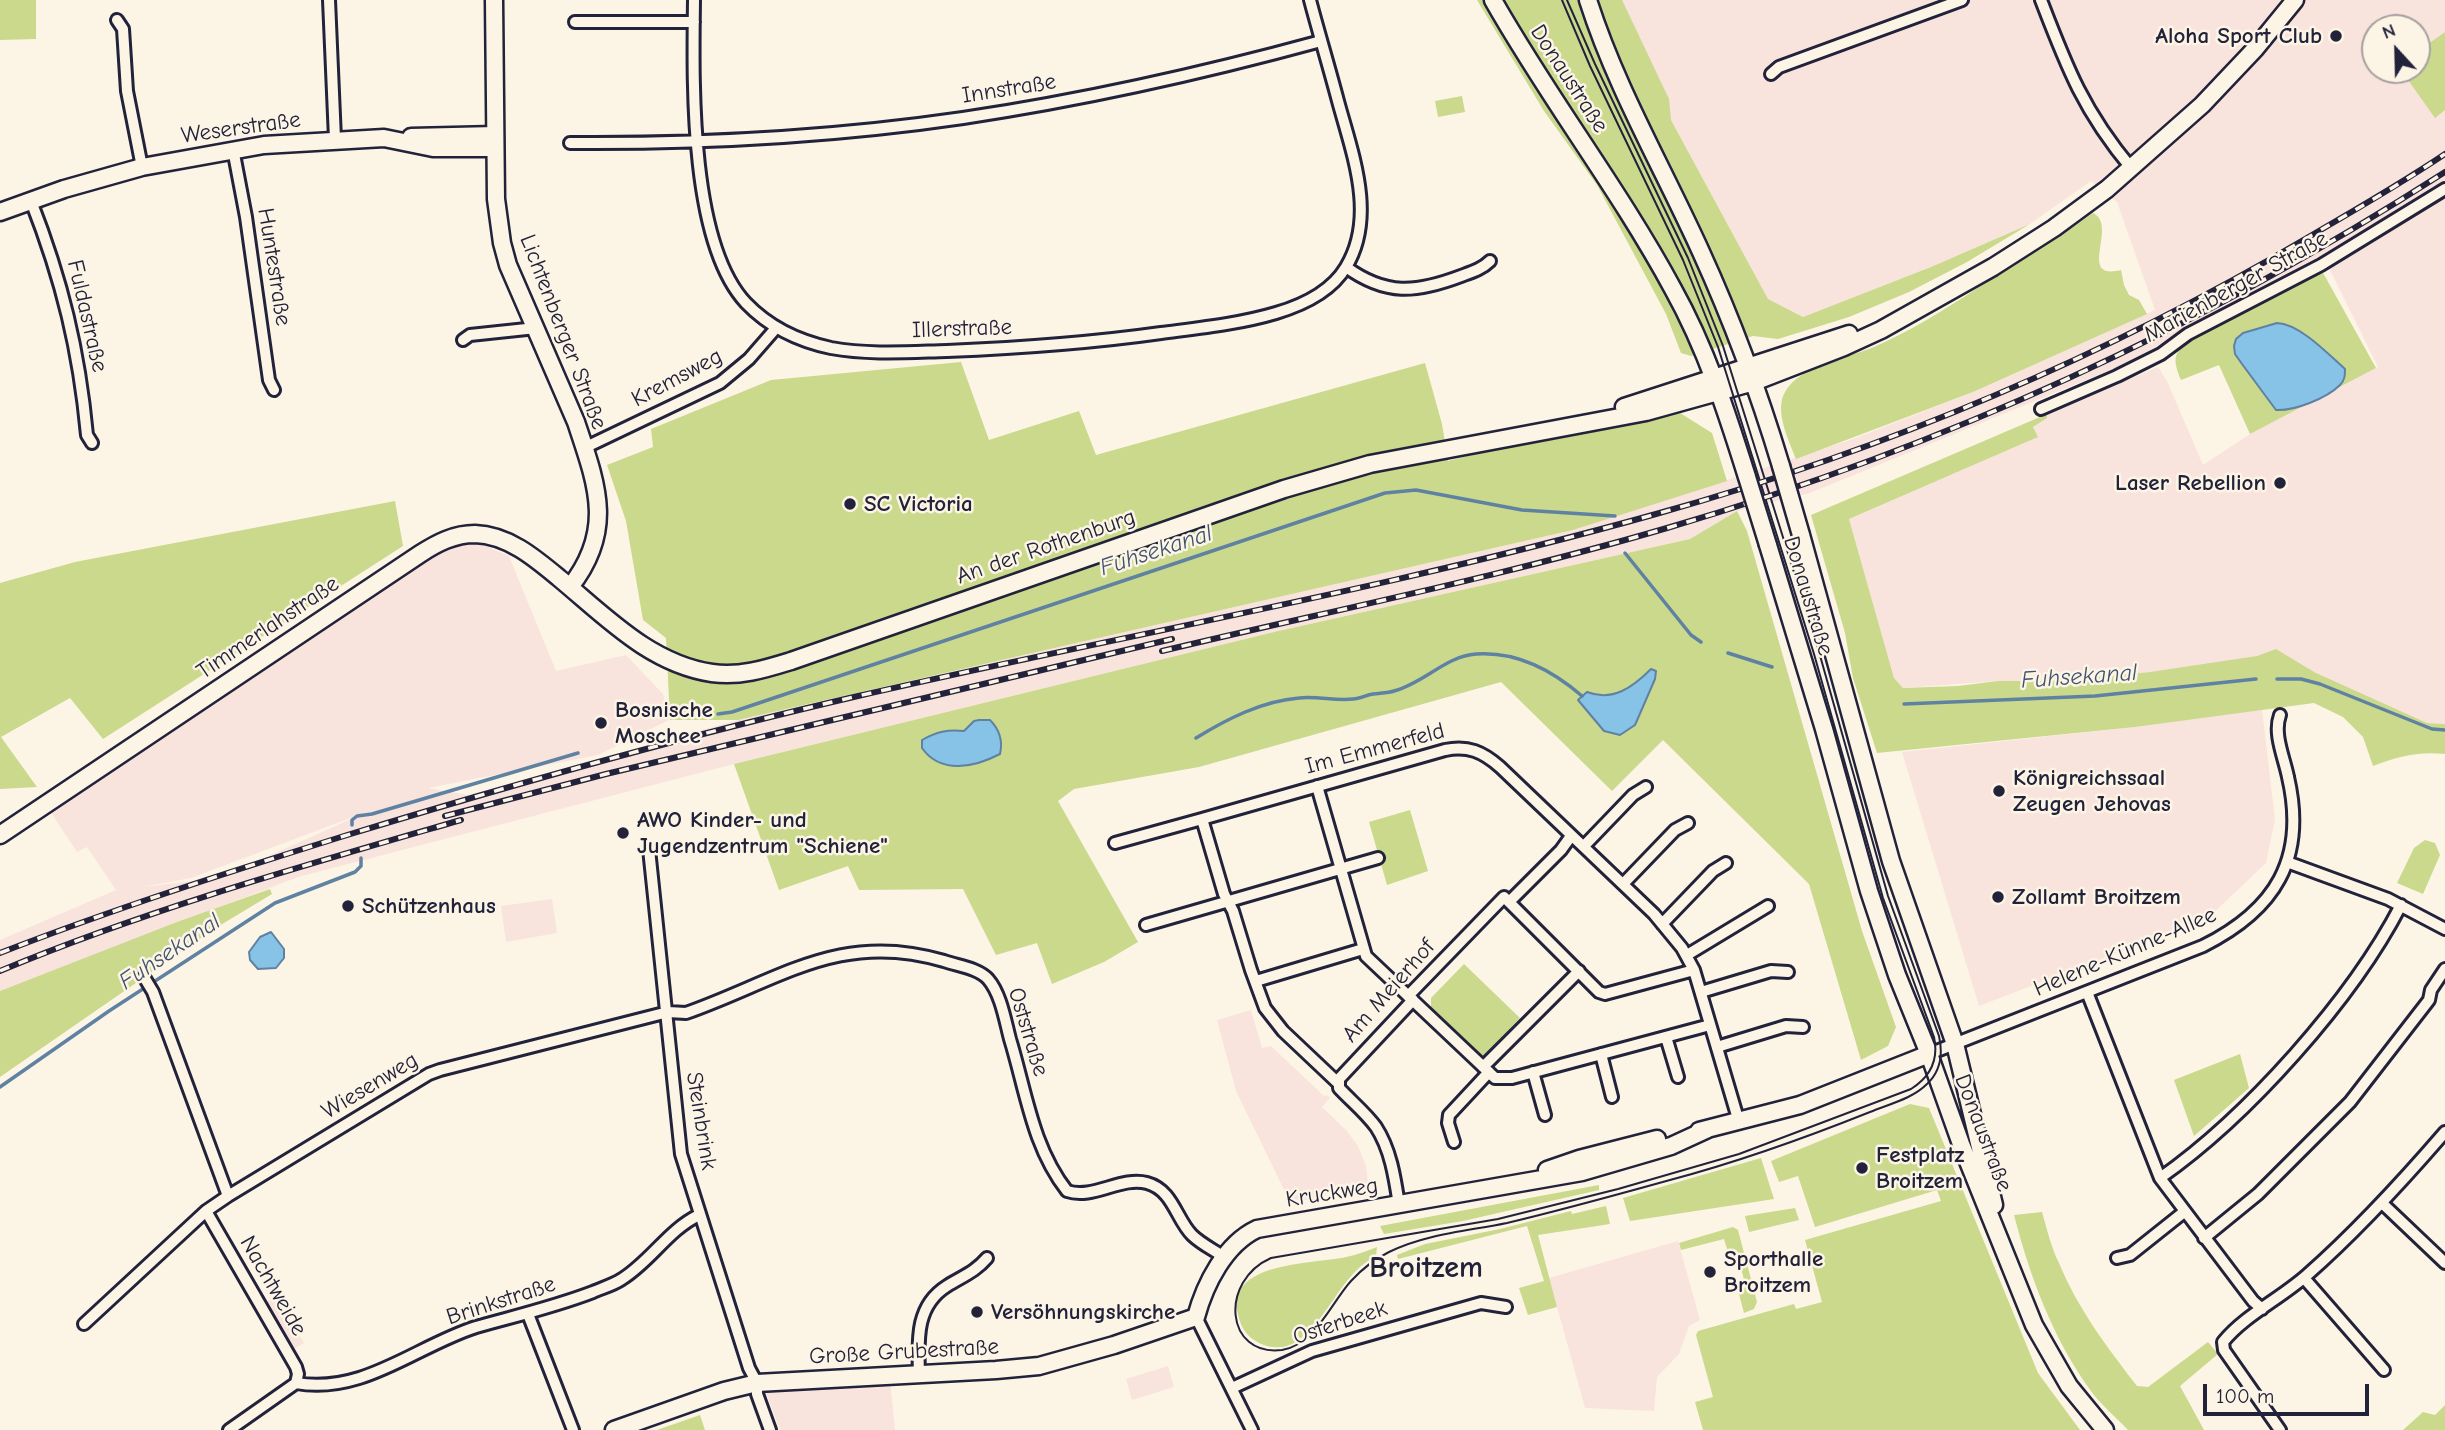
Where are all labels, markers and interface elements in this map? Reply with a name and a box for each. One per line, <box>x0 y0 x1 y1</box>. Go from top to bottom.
north arrow <box>2361 14 2431 84</box>
text: N <box>2379 19 2399 44</box>
street label: Donaustraße <box>1524 20 1614 138</box>
place label: Aloha Sport Club <box>2155 22 2322 50</box>
marker: Aloha Sport Club <box>2328 28 2344 44</box>
street label: Innstraße <box>960 68 1058 110</box>
street label: Weserstraße <box>179 106 303 150</box>
street label: Huntestraße <box>251 206 297 328</box>
street label: Marienberger Straße <box>2139 225 2333 349</box>
street label: Lichtenberger Straße <box>513 231 613 433</box>
street label: Fuldastraße <box>61 257 113 375</box>
street label: Illerstraße <box>912 313 1012 345</box>
street label: Kremsweg <box>627 343 727 413</box>
place label: Laser Rebellion <box>2115 469 2266 497</box>
marker: Laser Rebellion <box>2272 475 2288 491</box>
place label: SC Victoria <box>864 490 973 518</box>
marker: SC Victoria <box>842 496 858 512</box>
street label: An der Rothenburg <box>953 503 1139 591</box>
water label: Fuhsekanal <box>1096 519 1216 583</box>
street label: Donaustraße <box>1777 533 1839 659</box>
street label: Timmerlahstraße <box>192 570 344 686</box>
water label: Fuhsekanal <box>2020 659 2138 695</box>
place label: Bosnische Moschee <box>615 696 713 750</box>
marker: Bosnische Moschee <box>593 715 609 731</box>
street label: Im Emmerfeld <box>1302 717 1448 781</box>
place label: Königreichssaal Zeugen Jehovas <box>2013 764 2171 818</box>
marker: Königreichssaal Zeugen Jehovas <box>1991 783 2007 799</box>
place label: AWO Kinder- und Jugendzentrum "Schiene" <box>637 806 888 860</box>
marker: AWO Kinder- und Jugendzentrum "Schiene" <box>615 825 631 841</box>
place label: Zollamt Broitzem <box>2012 883 2181 911</box>
marker: Zollamt Broitzem <box>1990 889 2006 905</box>
place label: Schützenhaus <box>362 892 496 920</box>
marker: Schützenhaus <box>340 898 356 914</box>
street label: Helene-Künne-Allee <box>2030 901 2220 1003</box>
water label: Fuhsekanal <box>114 908 226 996</box>
street label: Am Meierhof <box>1337 934 1441 1048</box>
street label: Oststraße <box>1001 984 1055 1080</box>
street label: Wiesenweg <box>317 1046 423 1126</box>
street label: Steinbrink <box>680 1070 722 1172</box>
street label: Donaustraße <box>1948 1070 2018 1196</box>
place label: Festplatz Broitzem <box>1876 1141 1964 1195</box>
marker: Festplatz Broitzem <box>1854 1160 1870 1176</box>
street label: Kruckweg <box>1284 1172 1380 1214</box>
street label: Nachtweide <box>233 1231 313 1341</box>
place label: Sporthalle Broitzem <box>1724 1245 1823 1299</box>
district label: Broitzem <box>1369 1251 1483 1287</box>
marker: Sporthalle Broitzem <box>1702 1264 1718 1280</box>
street label: Brinkstraße <box>443 1270 559 1332</box>
street label: Osterbeek <box>1289 1295 1391 1351</box>
place label: Versöhnungskirche <box>991 1298 1175 1326</box>
marker: Versöhnungskirche <box>969 1304 985 1320</box>
street label: Große Grubestraße <box>808 1333 1000 1371</box>
scale bar <box>2207 1370 2373 1414</box>
text: 100 m <box>2216 1384 2274 1408</box>

